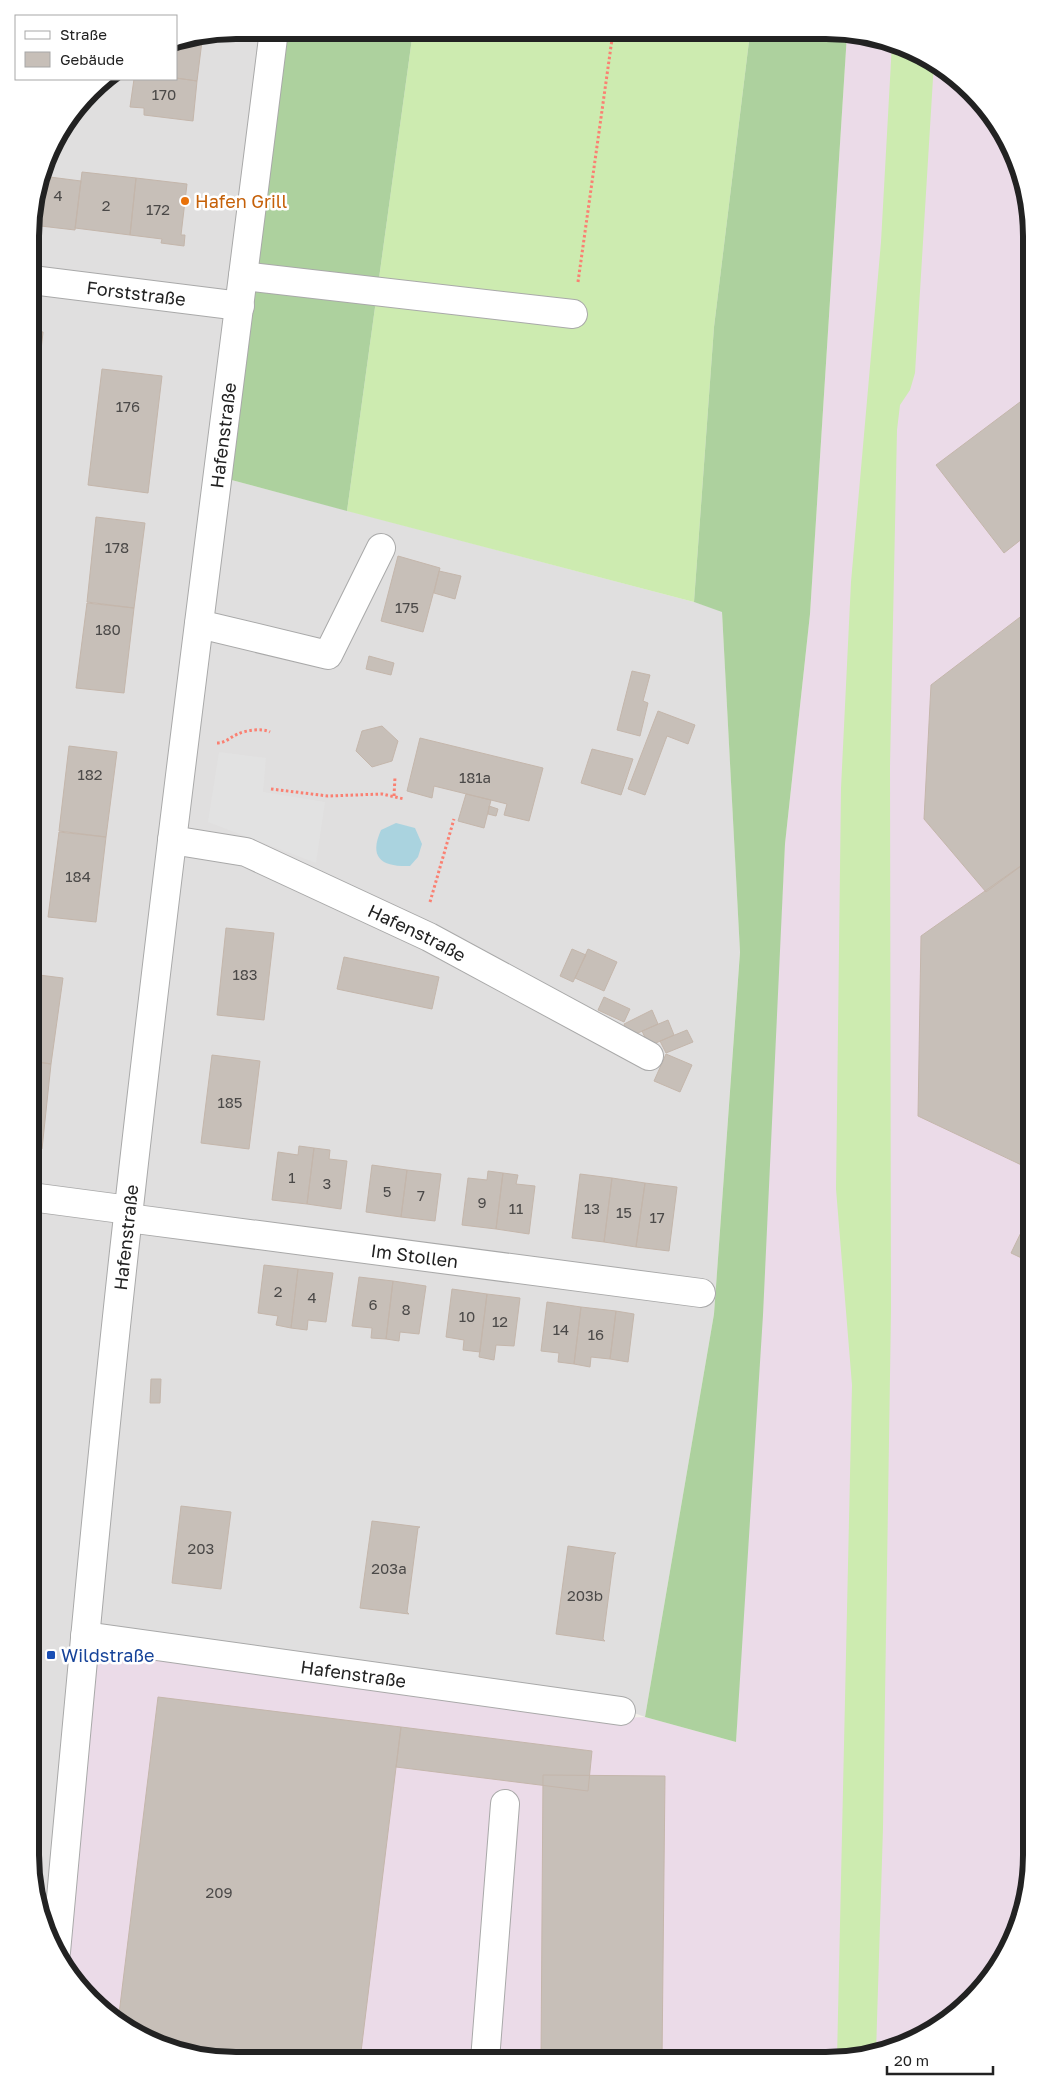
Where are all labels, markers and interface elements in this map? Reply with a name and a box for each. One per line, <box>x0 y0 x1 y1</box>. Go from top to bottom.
legend <box>15 15 178 80</box>
text: Straße <box>60 25 107 43</box>
text: Gebäude <box>60 50 124 68</box>
house number: 170 <box>152 85 176 103</box>
house number: 4 <box>53 186 63 204</box>
place label: Hafen Grill <box>195 190 288 212</box>
marker: Hafen Grill <box>179 195 191 207</box>
house number: 2 <box>102 196 110 214</box>
house number: 172 <box>146 200 170 218</box>
street label: Forststraße <box>85 276 187 310</box>
street label: Hafenstraße <box>205 381 240 489</box>
house number: 176 <box>116 397 140 415</box>
house number: 178 <box>105 538 129 556</box>
house number: 175 <box>395 598 419 616</box>
house number: 180 <box>95 620 121 638</box>
house number: 182 <box>77 765 103 783</box>
house number: 181a <box>459 768 491 786</box>
house number: 184 <box>65 867 91 885</box>
street label: Hafenstraße <box>365 899 470 966</box>
house number: 183 <box>232 965 258 983</box>
house number: 185 <box>217 1093 243 1111</box>
house number: 1 <box>288 1168 296 1186</box>
house number: 3 <box>323 1174 331 1192</box>
house number: 5 <box>383 1182 391 1200</box>
street label: Hafenstraße <box>109 1183 142 1292</box>
house number: 7 <box>417 1186 425 1204</box>
house number: 9 <box>477 1193 487 1211</box>
house number: 11 <box>509 1199 523 1217</box>
house number: 13 <box>584 1199 600 1217</box>
house number: 15 <box>616 1203 632 1221</box>
house number: 17 <box>649 1208 665 1226</box>
street label: Im Stollen <box>369 1239 460 1272</box>
house number: 2 <box>274 1282 282 1300</box>
house number: 4 <box>307 1288 317 1306</box>
house number: 6 <box>368 1295 378 1313</box>
house number: 8 <box>401 1300 411 1318</box>
house number: 10 <box>459 1307 475 1325</box>
house number: 12 <box>492 1312 508 1330</box>
house number: 14 <box>553 1320 569 1338</box>
house number: 16 <box>588 1325 604 1343</box>
house number: 203 <box>188 1539 214 1557</box>
house number: 203a <box>371 1559 407 1577</box>
house number: 203b <box>567 1586 603 1604</box>
place label: Wildstraße <box>61 1644 154 1666</box>
marker: Wildstraße <box>45 1649 57 1661</box>
street label: Hafenstraße <box>299 1655 408 1692</box>
house number: 209 <box>205 1883 233 1901</box>
scale bar <box>887 2044 993 2076</box>
text: 20 m <box>894 2051 929 2069</box>

